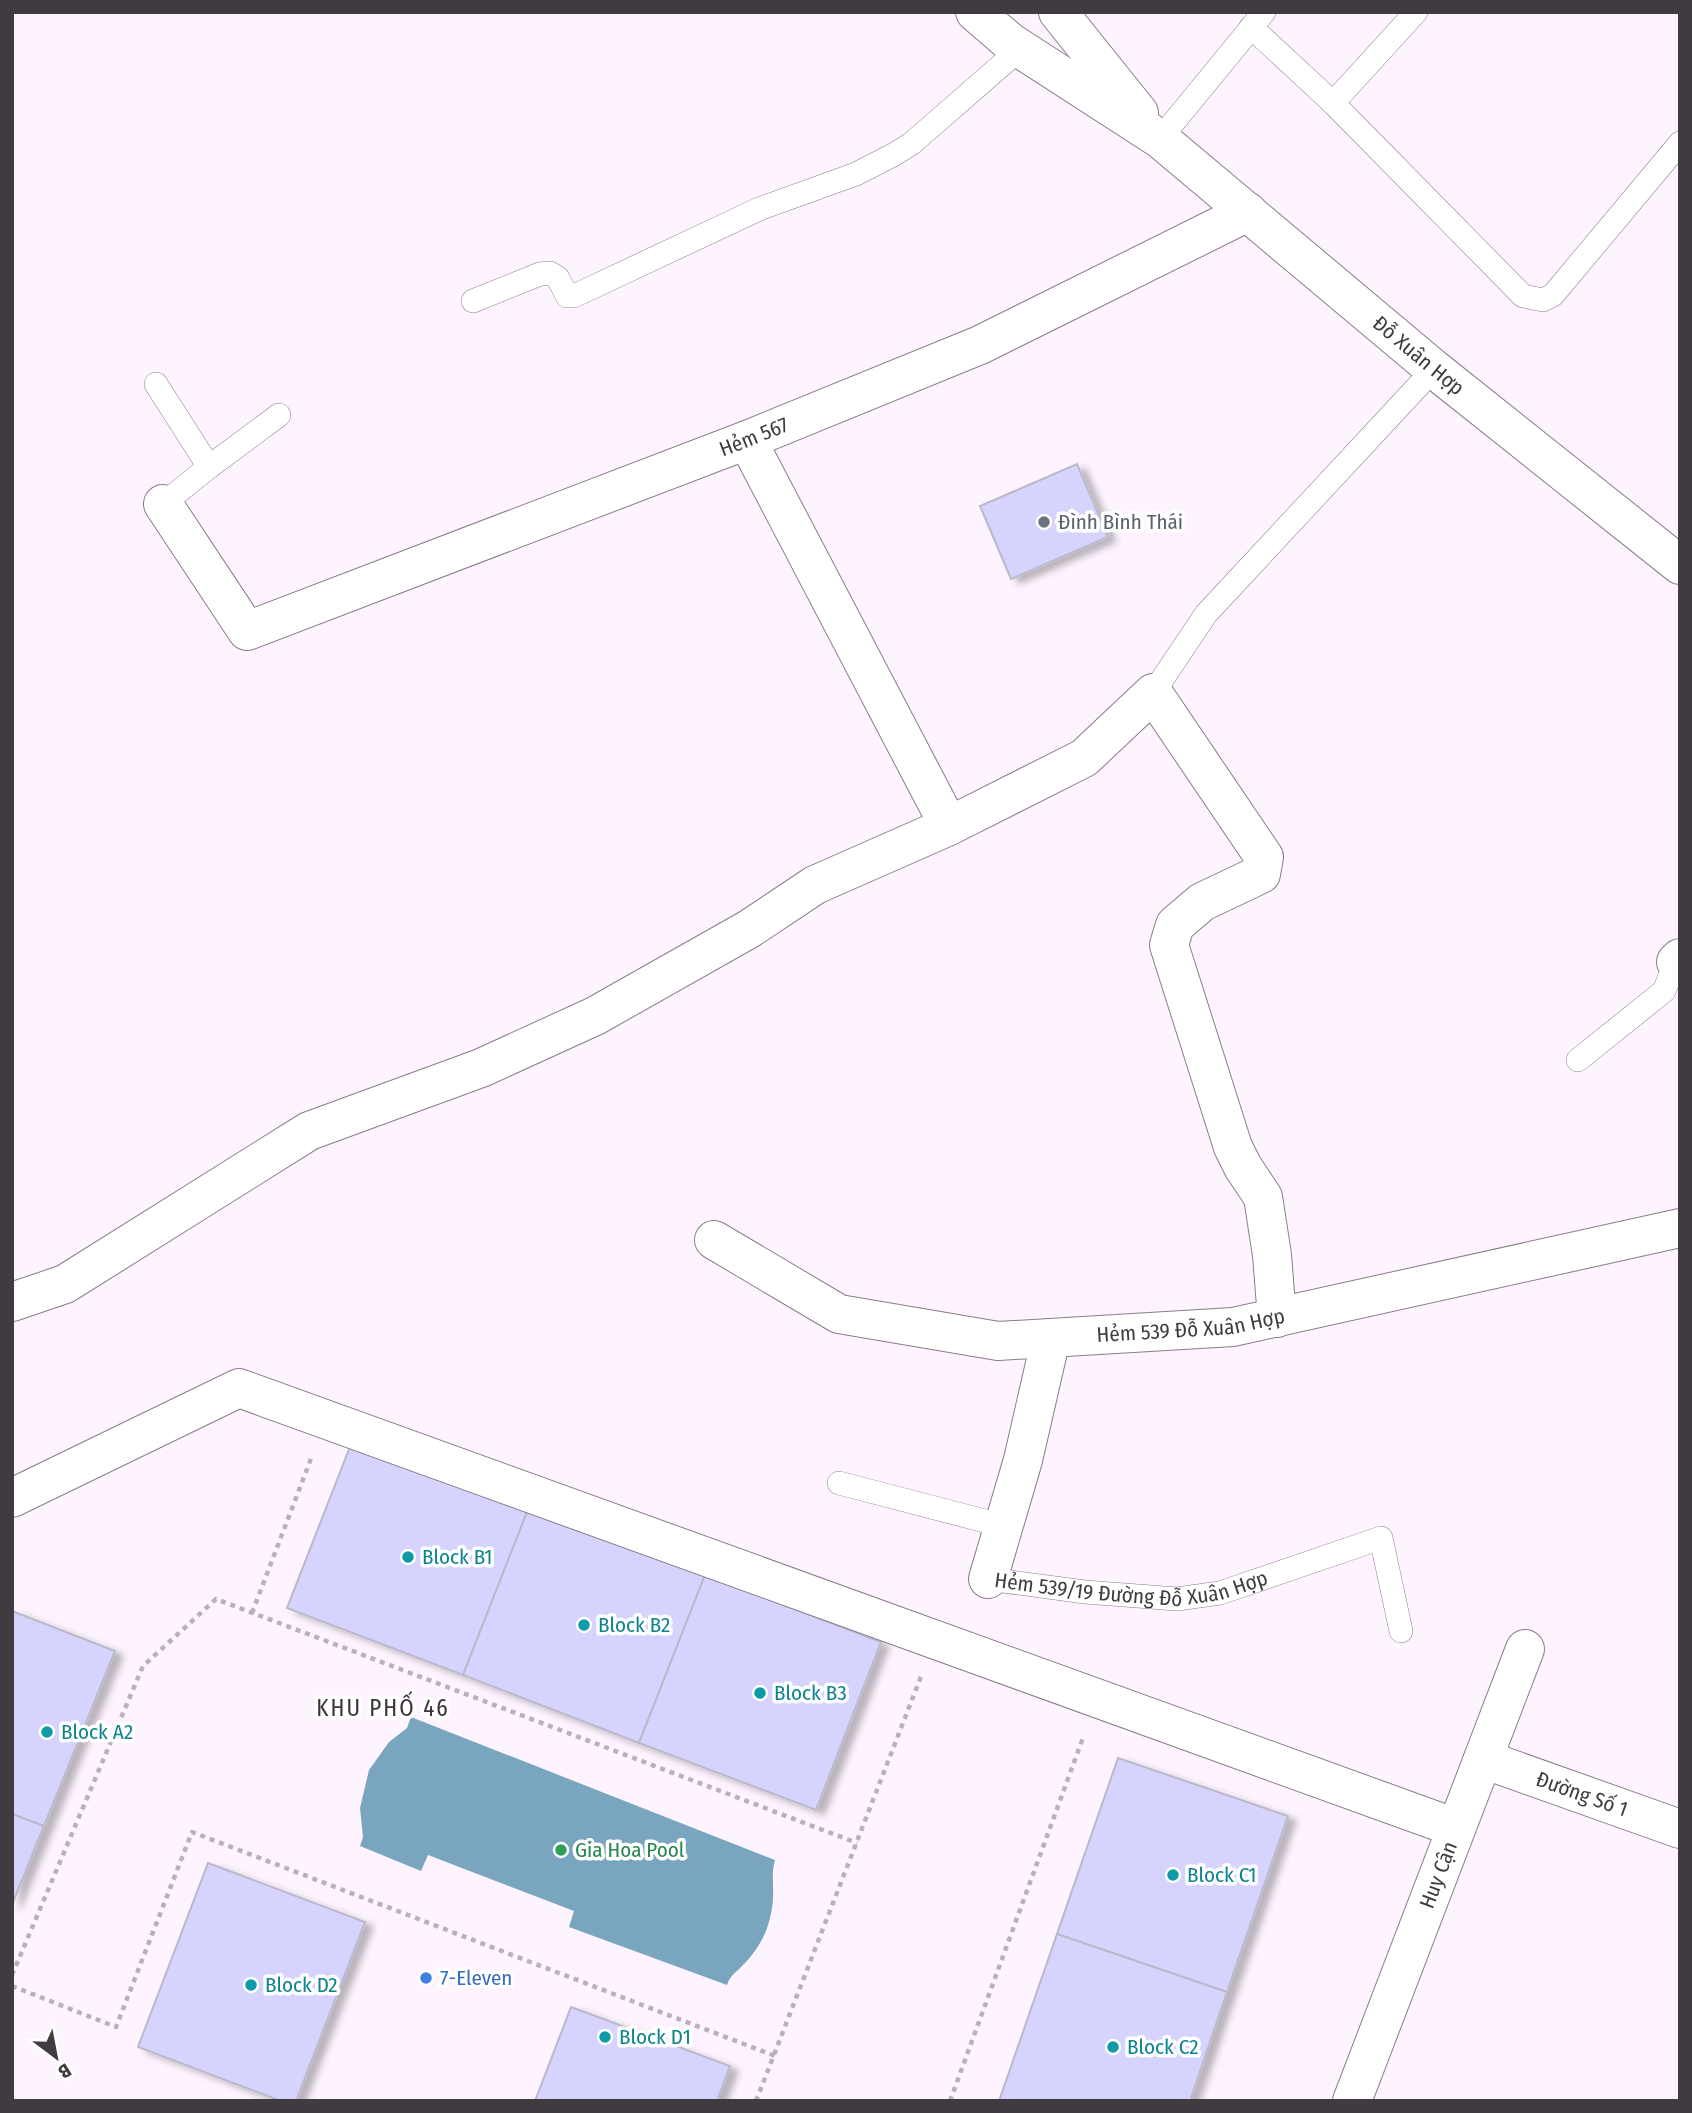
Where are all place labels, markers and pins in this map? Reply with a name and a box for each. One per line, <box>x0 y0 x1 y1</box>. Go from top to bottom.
place label: Đình Bình Thái <box>1058 509 1183 535</box>
marker: Đình Bình Thái <box>1036 514 1052 530</box>
place label: Block B1 <box>422 1544 493 1570</box>
marker: Block B1 <box>400 1549 416 1565</box>
place label: Block B2 <box>598 1612 670 1638</box>
marker: Block B2 <box>576 1617 592 1633</box>
place label: Block B3 <box>774 1680 847 1706</box>
marker: Block B3 <box>752 1685 768 1701</box>
place label: Block A2 <box>61 1719 133 1745</box>
marker: Block A2 <box>39 1724 55 1740</box>
place label: Gia Hoa Pool <box>575 1837 685 1863</box>
marker: Gia Hoa Pool <box>553 1842 569 1858</box>
place label: Block C1 <box>1187 1862 1256 1888</box>
marker: Block C1 <box>1165 1867 1181 1883</box>
place label: 7-Eleven <box>440 1965 512 1991</box>
marker: 7-Eleven <box>418 1970 434 1986</box>
place label: Block D2 <box>265 1972 338 1998</box>
marker: Block D2 <box>243 1977 259 1993</box>
place label: Block D1 <box>619 2024 691 2050</box>
marker: Block D1 <box>597 2029 613 2045</box>
place label: Block C2 <box>1127 2034 1199 2060</box>
marker: Block C2 <box>1105 2039 1121 2055</box>

